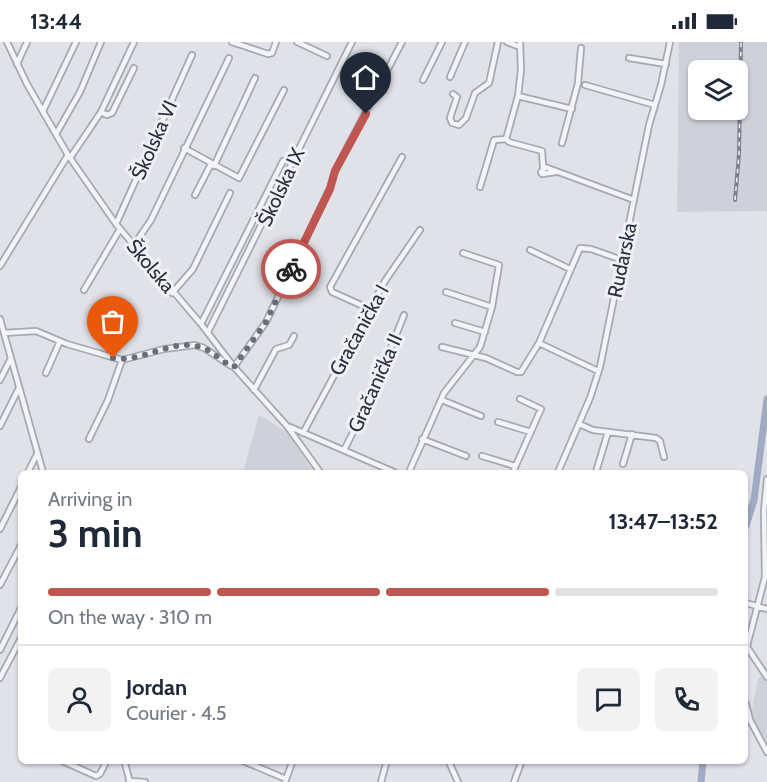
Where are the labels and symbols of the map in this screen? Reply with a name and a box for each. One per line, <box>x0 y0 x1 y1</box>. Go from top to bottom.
pin <box>340 52 391 114</box>
street label: Školska VI <box>126 97 182 183</box>
street label: Školska IX <box>252 144 310 230</box>
street label: Rudarska <box>602 220 642 300</box>
street label: Školska <box>122 234 181 298</box>
courier <box>261 239 321 299</box>
street label: Gračanička I <box>324 280 394 380</box>
pin <box>87 296 138 358</box>
street label: Gračanička II <box>343 330 407 436</box>

